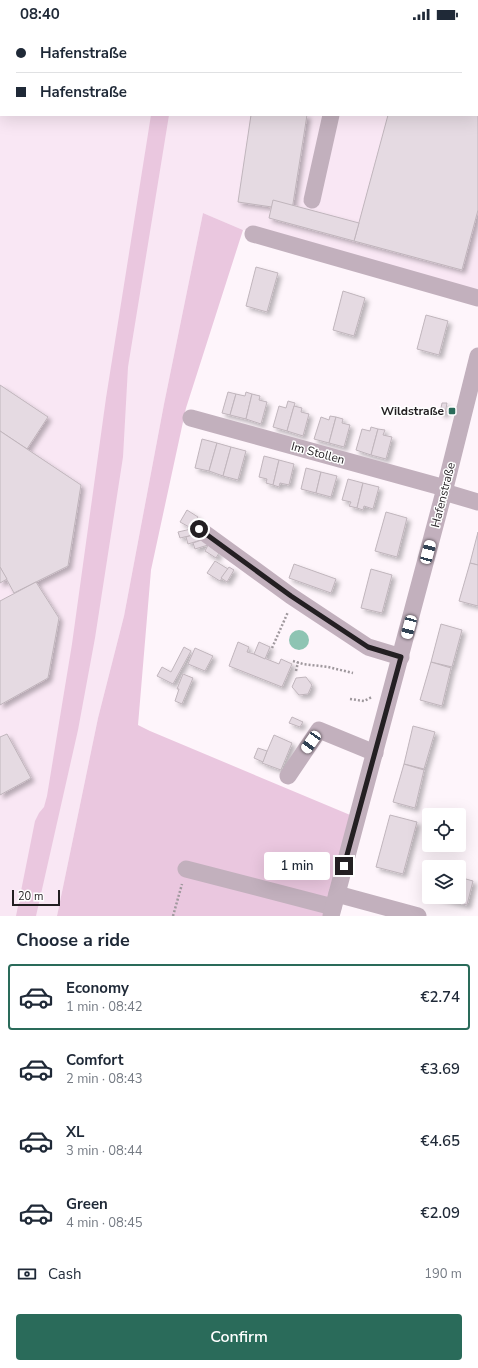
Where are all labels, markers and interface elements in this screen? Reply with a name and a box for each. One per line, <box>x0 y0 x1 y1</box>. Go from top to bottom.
text: 08:40 <box>20 4 60 24</box>
text: Hafenstraße <box>40 43 127 63</box>
text: Hafenstraße <box>40 82 127 102</box>
place label: Wildstraße <box>381 403 444 419</box>
marker: Wildstraße <box>447 406 457 416</box>
street label: Im Stollen <box>289 438 347 468</box>
street label: Hafenstraße <box>427 461 459 529</box>
route start <box>190 520 208 538</box>
car <box>419 539 437 565</box>
car <box>400 614 418 640</box>
car <box>299 729 323 755</box>
map controls <box>422 808 466 904</box>
button: locate <box>422 808 466 852</box>
callout: 1 min <box>264 852 330 880</box>
text: 1 min <box>280 857 314 875</box>
route end <box>335 857 353 875</box>
button: layers <box>422 860 466 904</box>
scale bar <box>12 888 60 907</box>
text: 20 m <box>18 889 43 904</box>
text: Choose a ride <box>16 928 130 952</box>
text: Economy <box>66 978 129 998</box>
icon: car <box>18 979 54 1015</box>
text: €2.74 <box>420 987 460 1007</box>
text: 1 min · 08:42 <box>66 998 142 1016</box>
text: Comfort <box>66 1050 123 1070</box>
icon: car <box>18 1051 54 1087</box>
text: €3.69 <box>420 1059 460 1079</box>
text: 2 min · 08:43 <box>66 1070 142 1088</box>
text: XL <box>66 1122 85 1142</box>
icon: car <box>18 1123 54 1159</box>
text: €4.65 <box>420 1131 460 1151</box>
text: 3 min · 08:44 <box>66 1142 142 1160</box>
text: Green <box>66 1194 108 1214</box>
icon: car <box>18 1195 54 1231</box>
text: €2.09 <box>420 1203 460 1223</box>
text: 4 min · 08:45 <box>66 1214 142 1232</box>
icon: cash <box>16 1263 38 1285</box>
text: Cash <box>48 1264 82 1284</box>
text: 190 m <box>424 1265 462 1283</box>
button: Confirm <box>16 1314 462 1360</box>

